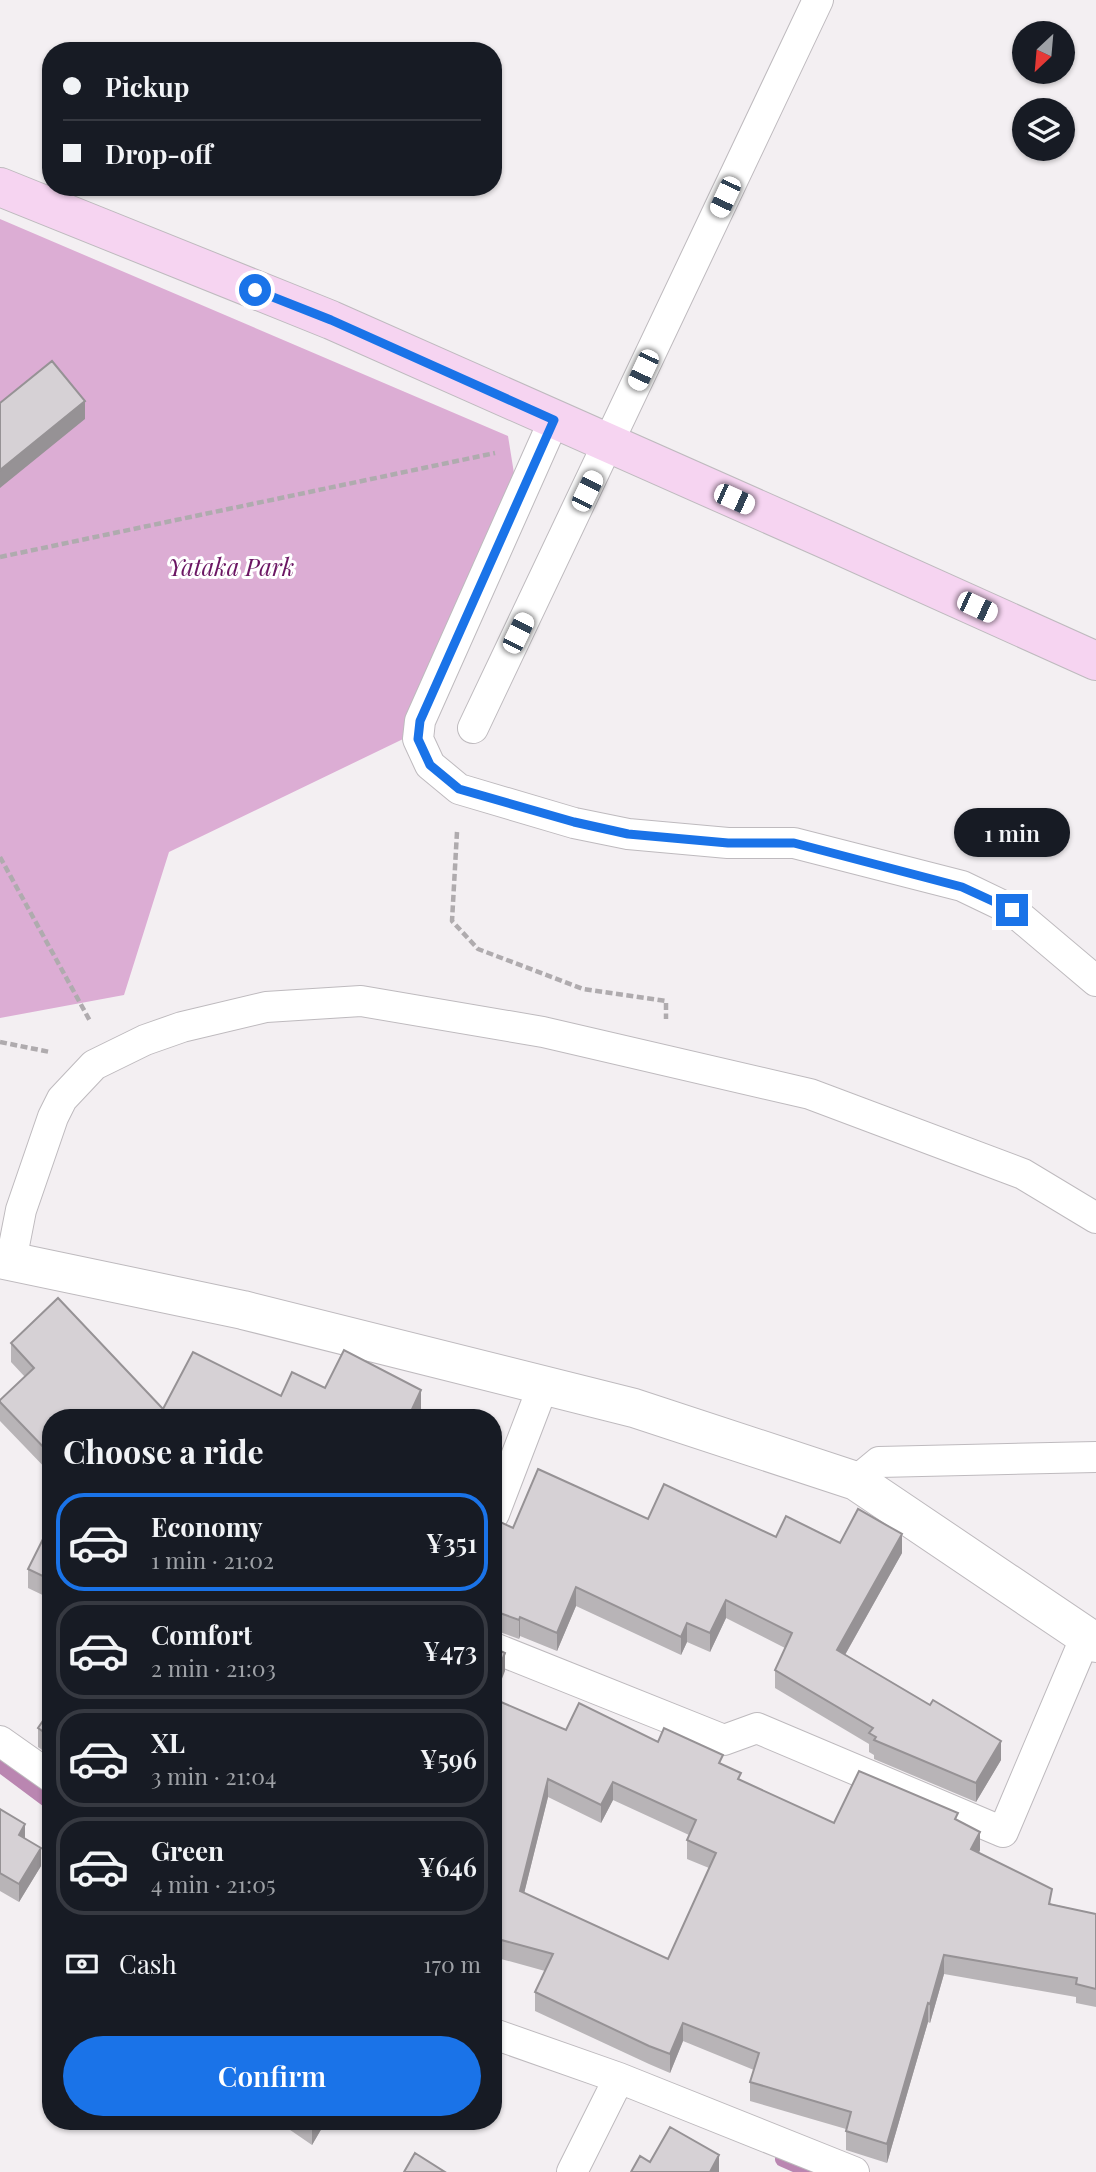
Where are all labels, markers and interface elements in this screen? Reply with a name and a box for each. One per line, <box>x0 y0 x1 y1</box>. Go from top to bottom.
north arrow <box>1012 21 1074 84</box>
map controls <box>1012 21 1075 161</box>
text: Pickup <box>105 69 189 104</box>
button: layers <box>1012 98 1075 161</box>
text: Drop-off <box>105 136 212 171</box>
car <box>707 174 744 220</box>
route start <box>239 274 271 306</box>
car <box>625 347 662 393</box>
car <box>569 468 606 514</box>
car <box>711 481 758 517</box>
park label: Yataka Park <box>168 550 294 582</box>
car <box>954 589 1001 625</box>
car <box>500 610 537 656</box>
callout: 1 min <box>954 808 1070 858</box>
text: 1 min <box>984 817 1040 848</box>
route end <box>996 894 1028 926</box>
text: Choose a ride <box>63 1429 264 1472</box>
text: Economy <box>151 1509 262 1544</box>
icon: car <box>67 1511 130 1574</box>
text: ¥351 <box>426 1525 477 1560</box>
text: 1 min · 21:02 <box>151 1544 274 1575</box>
text: Comfort <box>151 1617 252 1652</box>
icon: car <box>67 1619 130 1682</box>
text: ¥473 <box>423 1633 477 1668</box>
text: 2 min · 21:03 <box>151 1652 276 1683</box>
text: XL <box>151 1725 185 1760</box>
icon: car <box>67 1727 130 1790</box>
text: ¥596 <box>420 1741 477 1776</box>
text: 3 min · 21:04 <box>151 1760 276 1791</box>
text: Green <box>151 1833 224 1868</box>
icon: car <box>67 1835 130 1898</box>
text: ¥646 <box>418 1849 477 1884</box>
text: 4 min · 21:05 <box>151 1868 276 1899</box>
icon: cash <box>63 1945 101 1983</box>
text: Cash <box>119 1946 177 1981</box>
text: 170 m <box>423 1948 481 1979</box>
button: Confirm <box>63 2036 481 2116</box>

